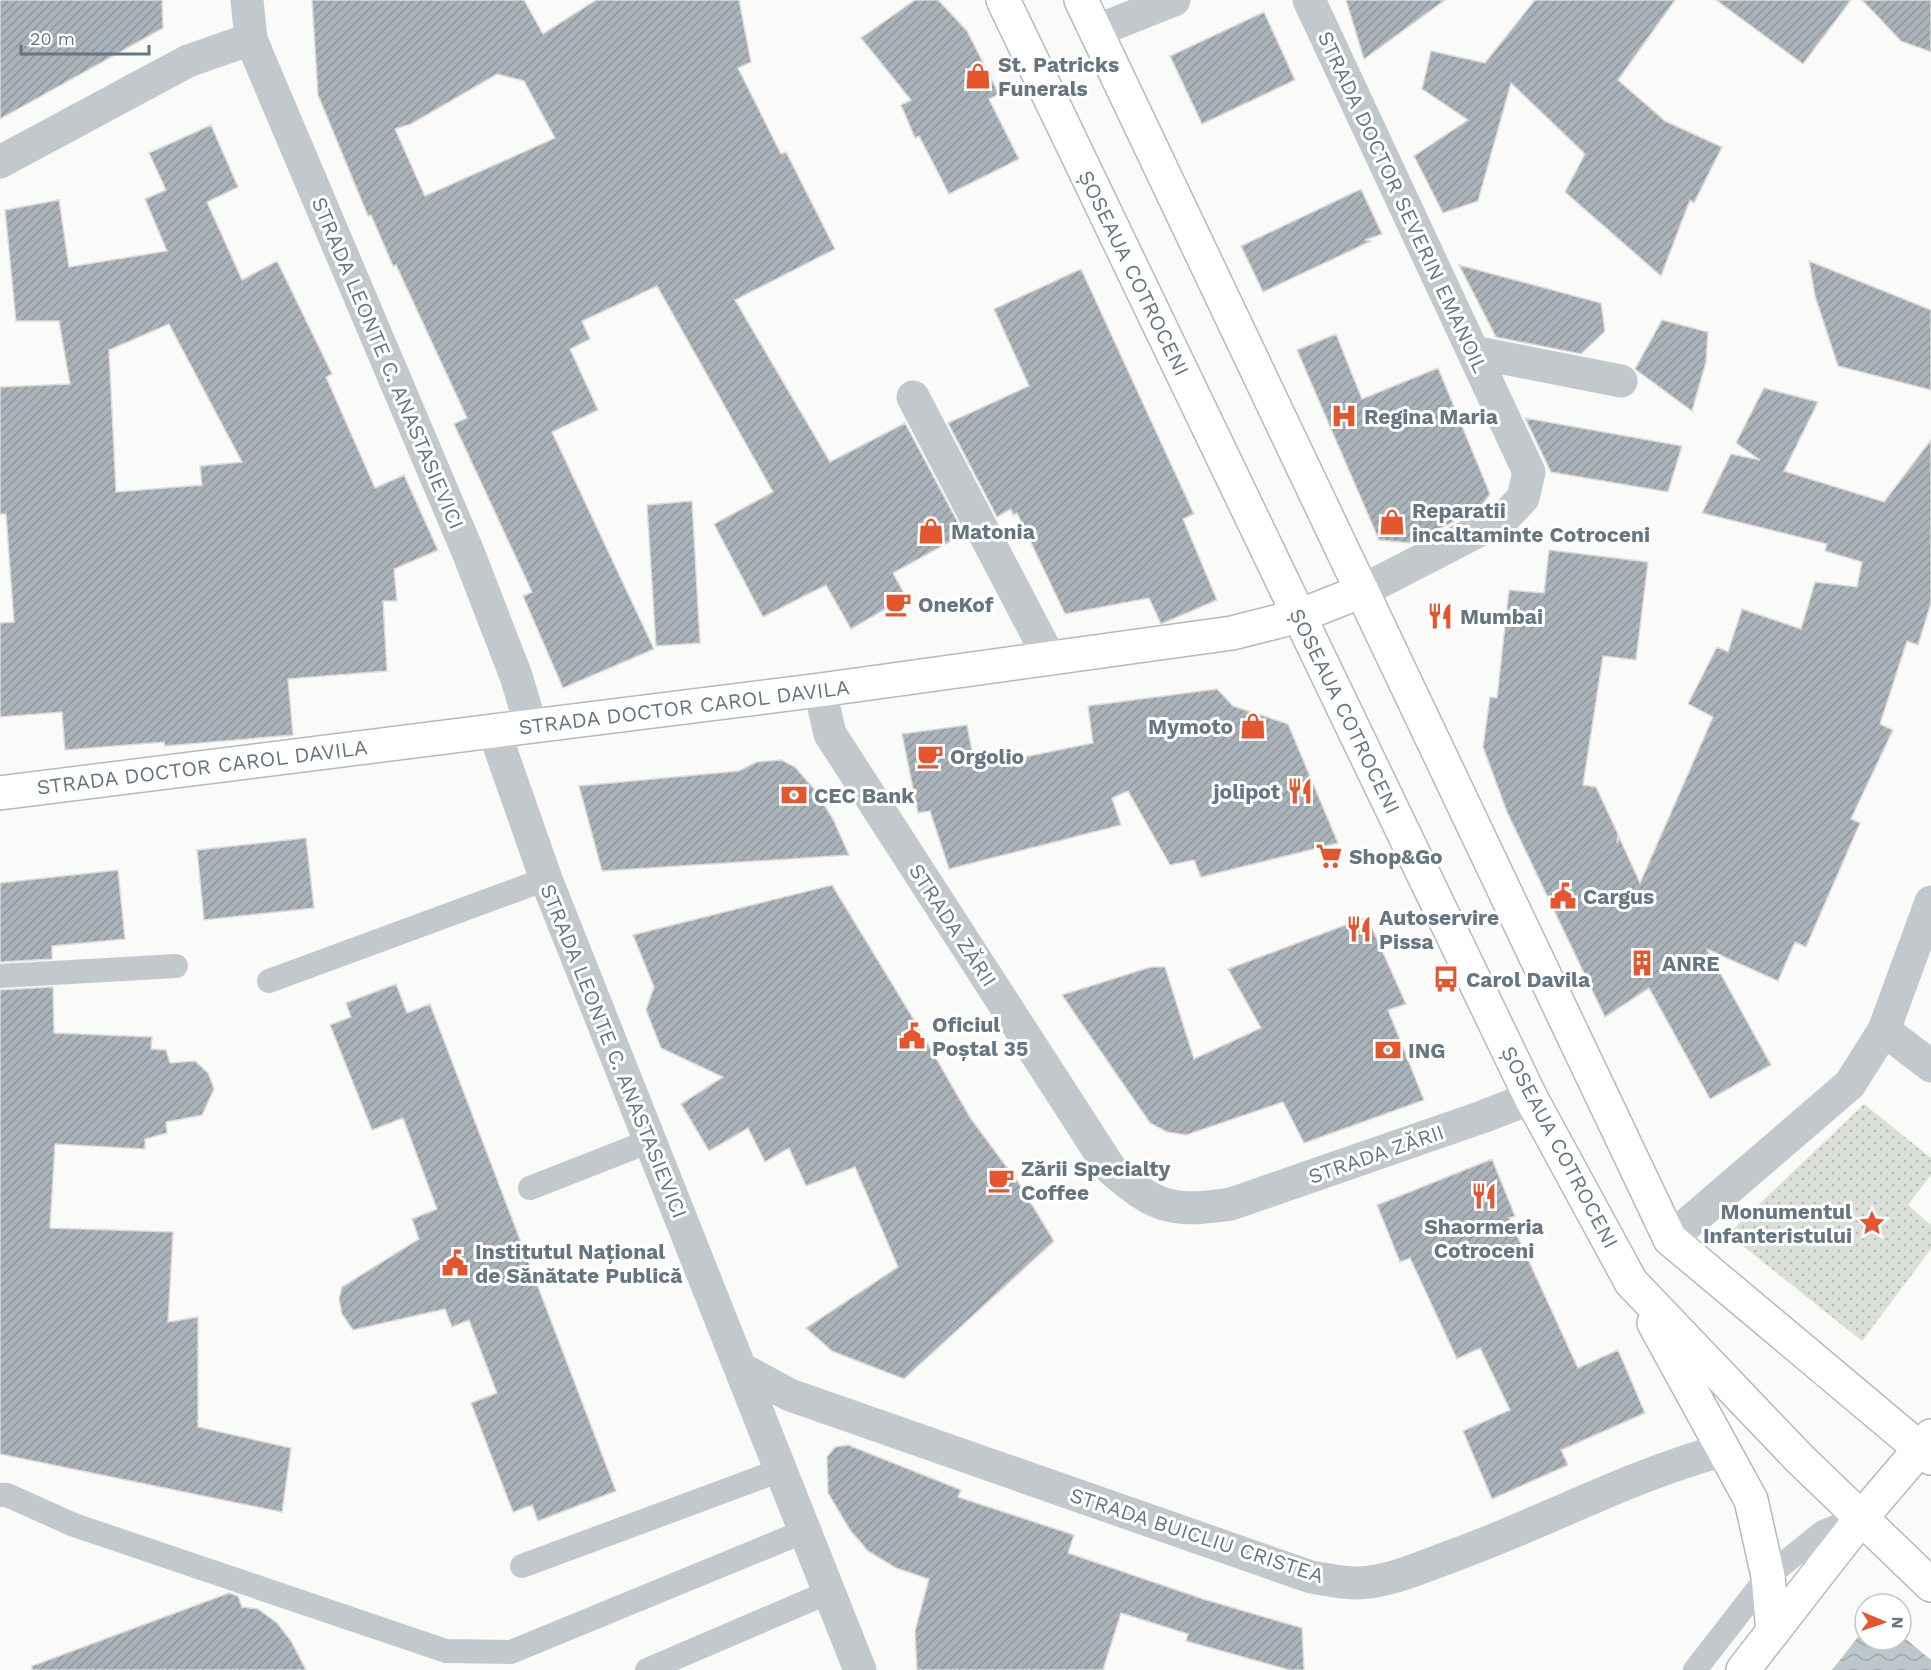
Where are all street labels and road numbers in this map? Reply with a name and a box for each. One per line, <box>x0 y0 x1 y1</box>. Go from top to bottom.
street label: STRADA DOCTOR SEVERIN EMANOIL <box>1313 27 1493 377</box>
street label: ȘOSEAUA COTROCENI <box>1073 166 1195 380</box>
street label: STRADA LEONTE C. ANASTASIEVICI <box>307 193 469 533</box>
street label: ȘOSEAUA COTROCENI <box>1284 604 1406 818</box>
street label: STRADA DOCTOR CAROL DAVILA <box>517 674 851 740</box>
street label: STRADA DOCTOR CAROL DAVILA <box>35 734 369 800</box>
street label: STRADA ZĂRII <box>904 859 1002 991</box>
street label: STRADA LEONTE C. ANASTASIEVICI <box>535 880 693 1222</box>
street label: ȘOSEAUA COTROCENI <box>1496 1042 1624 1252</box>
street label: STRADA ZĂRII <box>1305 1119 1447 1189</box>
street label: STRADA BUICLIU CRISTEA <box>1067 1482 1327 1588</box>

